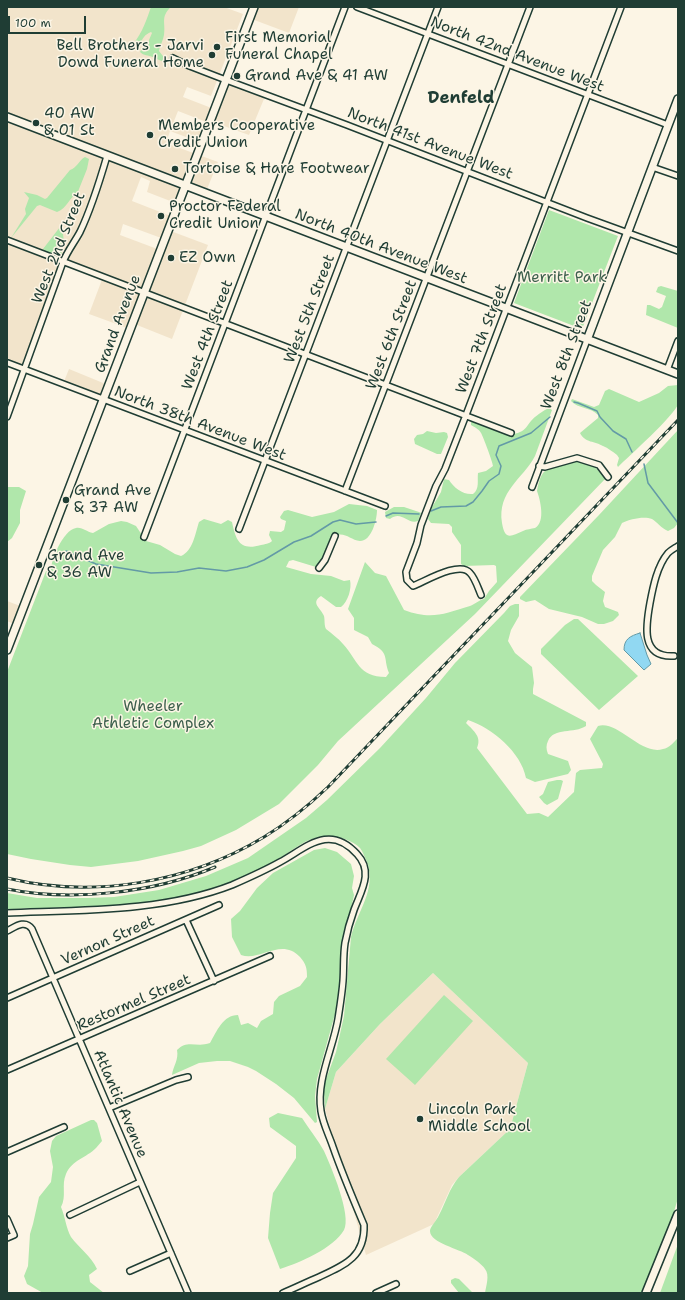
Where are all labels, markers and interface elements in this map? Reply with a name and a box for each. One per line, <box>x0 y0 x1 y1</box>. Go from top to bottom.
scale bar <box>10 8 88 34</box>
street label: North 42nd Avenue West <box>428 14 606 96</box>
text: 100 m <box>15 15 51 31</box>
place label: First Memorial Funeral Chapel <box>225 29 333 64</box>
place label: Bell Brothers - Jarvi Dowd Funeral Home <box>56 37 204 72</box>
marker: First Memorial Funeral Chapel <box>212 42 222 52</box>
marker: Bell Brothers - Jarvi Dowd Funeral Home <box>207 50 217 60</box>
place label: Grand Ave & 41 AW <box>245 67 388 85</box>
marker: Grand Ave & 41 AW <box>232 71 242 81</box>
district label: Denfeld <box>428 89 494 109</box>
street label: North 41st Avenue West <box>345 104 515 184</box>
place label: 40 AW & 01 St <box>44 105 95 140</box>
place label: Members Cooperative Credit Union <box>158 117 315 152</box>
marker: 40 AW & 01 St <box>31 118 41 128</box>
marker: Members Cooperative Credit Union <box>145 130 155 140</box>
place label: Tortoise & Hare Footwear <box>183 160 370 178</box>
marker: Tortoise & Hare Footwear <box>170 164 180 174</box>
street label: West 2nd Street <box>28 190 90 306</box>
place label: Proctor Federal Credit Union <box>169 198 281 233</box>
street label: North 40th Avenue West <box>292 206 470 288</box>
marker: Proctor Federal Credit Union <box>156 211 166 221</box>
place label: EZ Own <box>179 249 236 267</box>
street label: West 5th Street <box>281 252 339 366</box>
marker: EZ Own <box>166 253 176 263</box>
park label: Merritt Park <box>517 269 607 287</box>
street label: Grand Avenue <box>91 272 145 376</box>
street label: West 4th Street <box>179 278 237 392</box>
street label: West 6th Street <box>363 278 421 392</box>
street label: West 7th Street <box>453 282 511 396</box>
street label: West 8th Street <box>538 298 596 412</box>
street label: North 38th Avenue West <box>112 383 288 465</box>
place label: Grand Ave & 37 AW <box>74 482 151 517</box>
marker: Grand Ave & 37 AW <box>61 495 71 505</box>
place label: Grand Ave & 36 AW <box>47 547 124 582</box>
marker: Grand Ave & 36 AW <box>34 560 44 570</box>
park label: Wheeler Athletic Complex <box>92 698 214 733</box>
street label: Vernon Street <box>59 912 157 970</box>
street label: Restormel Street <box>74 971 194 1035</box>
street label: Atlantic Avenue <box>89 1047 151 1161</box>
place label: Lincoln Park Middle School <box>428 1101 530 1136</box>
marker: Lincoln Park Middle School <box>415 1114 425 1124</box>

